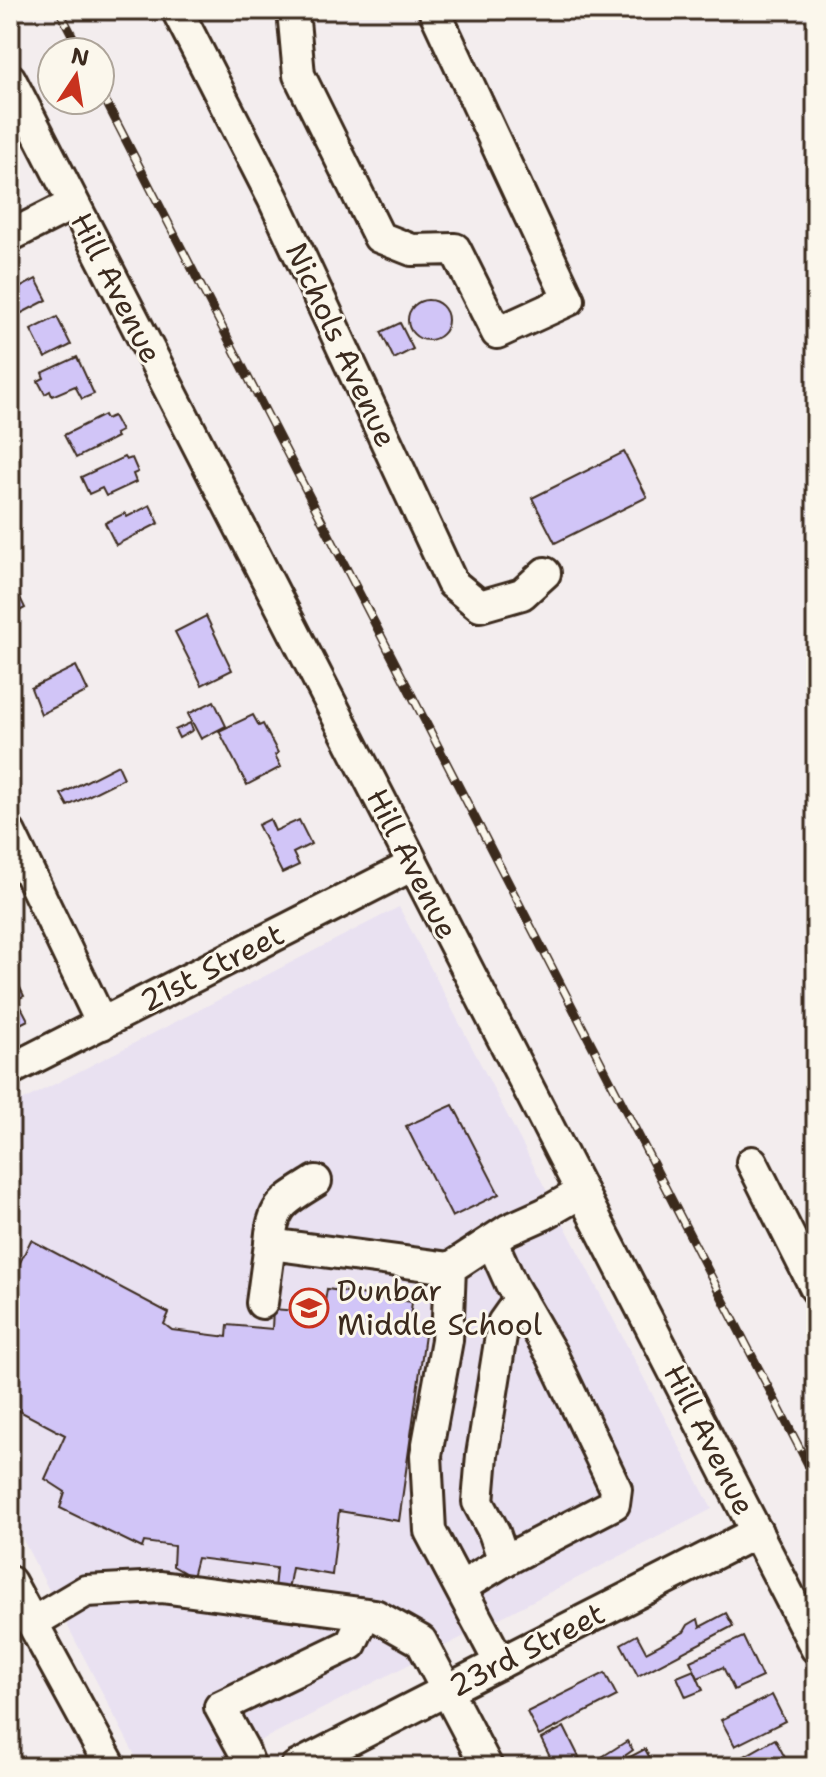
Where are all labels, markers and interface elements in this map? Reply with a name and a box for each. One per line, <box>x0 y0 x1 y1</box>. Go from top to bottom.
north arrow <box>36 36 116 116</box>
text: N <box>69 41 92 73</box>
street label: Hill Avenue <box>61 205 172 370</box>
street label: Nichols Avenue <box>276 236 407 454</box>
street label: Hill Avenue <box>357 781 468 946</box>
street label: 21st Street <box>133 914 291 1021</box>
place label: Dunbar Middle School <box>337 1270 542 1345</box>
school or university icon: Dunbar Middle School <box>288 1287 330 1329</box>
street label: Hill Avenue <box>654 1357 765 1522</box>
street label: 23rd Street <box>442 1593 612 1706</box>

